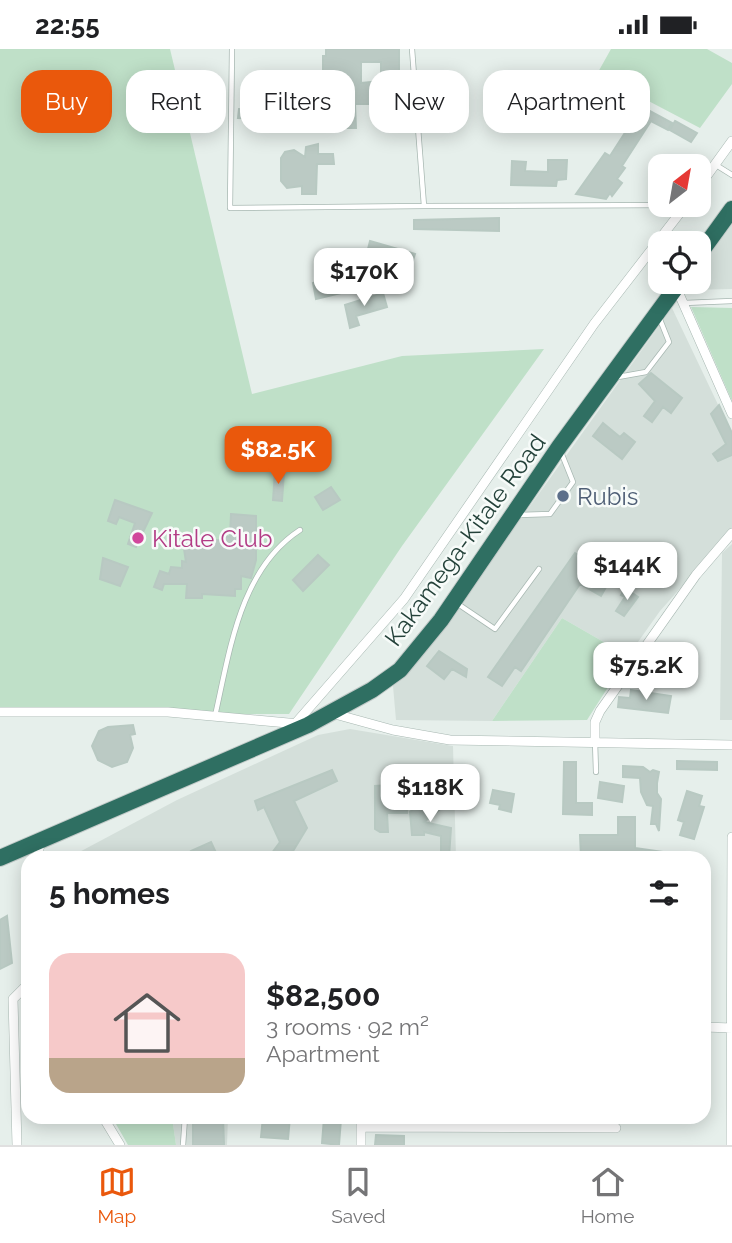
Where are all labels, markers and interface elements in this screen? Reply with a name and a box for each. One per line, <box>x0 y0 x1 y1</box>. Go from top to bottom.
text: 22:55 <box>35 10 100 40</box>
chip: Buy <box>21 70 112 133</box>
chip: Rent <box>126 70 226 133</box>
chip: Filters <box>240 70 355 133</box>
chip: New <box>369 70 469 133</box>
chip: Apartment <box>483 70 650 133</box>
north arrow <box>648 154 710 217</box>
map controls <box>648 154 711 294</box>
button: locate <box>648 231 711 294</box>
pin: $170K <box>315 249 413 308</box>
text: $170K <box>330 257 398 284</box>
pin: $82.5K <box>221 427 335 486</box>
street label: Kakamega-Kitale Road <box>378 429 552 651</box>
text: $82.5K <box>241 435 315 462</box>
place label: Rubis <box>577 482 638 511</box>
marker: Rubis <box>555 488 571 504</box>
place label: Kitale Club <box>152 524 273 553</box>
marker: Kitale Club <box>130 530 146 546</box>
pin: $144K <box>578 543 676 602</box>
text: $144K <box>593 551 661 578</box>
pin: $75.2K <box>589 643 703 702</box>
text: $75.2K <box>609 651 683 678</box>
pin: $118K <box>381 765 479 824</box>
text: $118K <box>397 773 463 800</box>
icon: filters <box>645 874 683 912</box>
text: 5 homes <box>49 876 170 911</box>
text: $82,500 <box>266 978 380 1013</box>
icon: home <box>105 981 189 1065</box>
text: 3 rooms · 92 m² <box>266 1013 429 1040</box>
text: Apartment <box>266 1040 380 1067</box>
tab: Map <box>98 1163 136 1227</box>
tab: Saved <box>331 1163 386 1227</box>
tab: Home <box>581 1163 634 1227</box>

